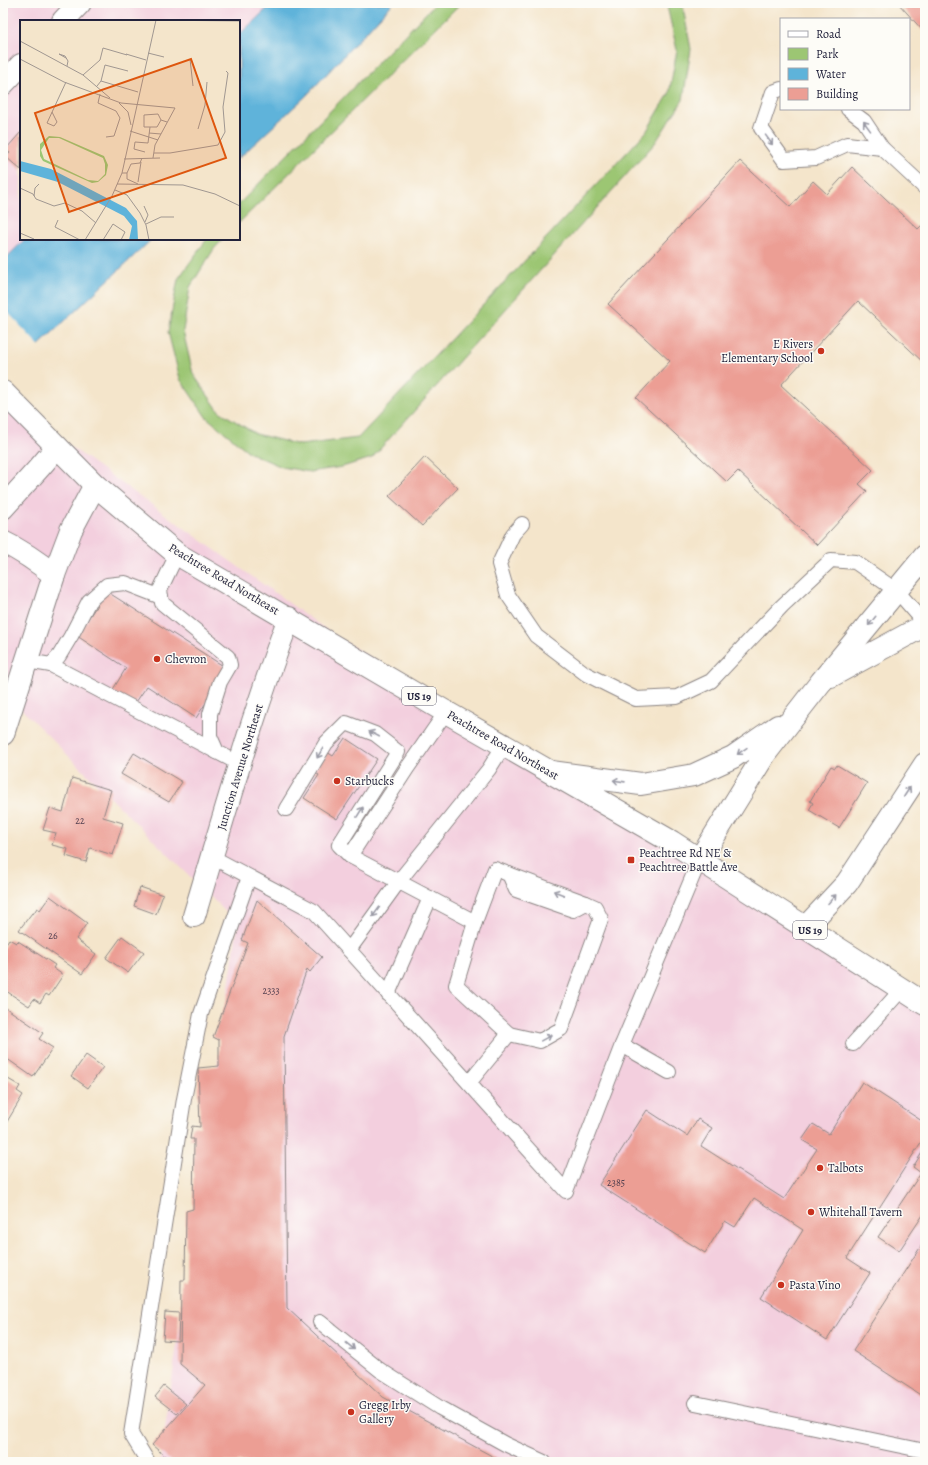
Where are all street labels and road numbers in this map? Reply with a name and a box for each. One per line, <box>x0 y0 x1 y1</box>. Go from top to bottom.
street label: Peachtree Road Northeast <box>166 540 282 618</box>
road number: US 19 <box>402 687 436 705</box>
street label: Junction Avenue Northeast <box>213 702 267 832</box>
street label: Peachtree Road Northeast <box>444 706 562 784</box>
road number: US 19 <box>793 921 827 939</box>

